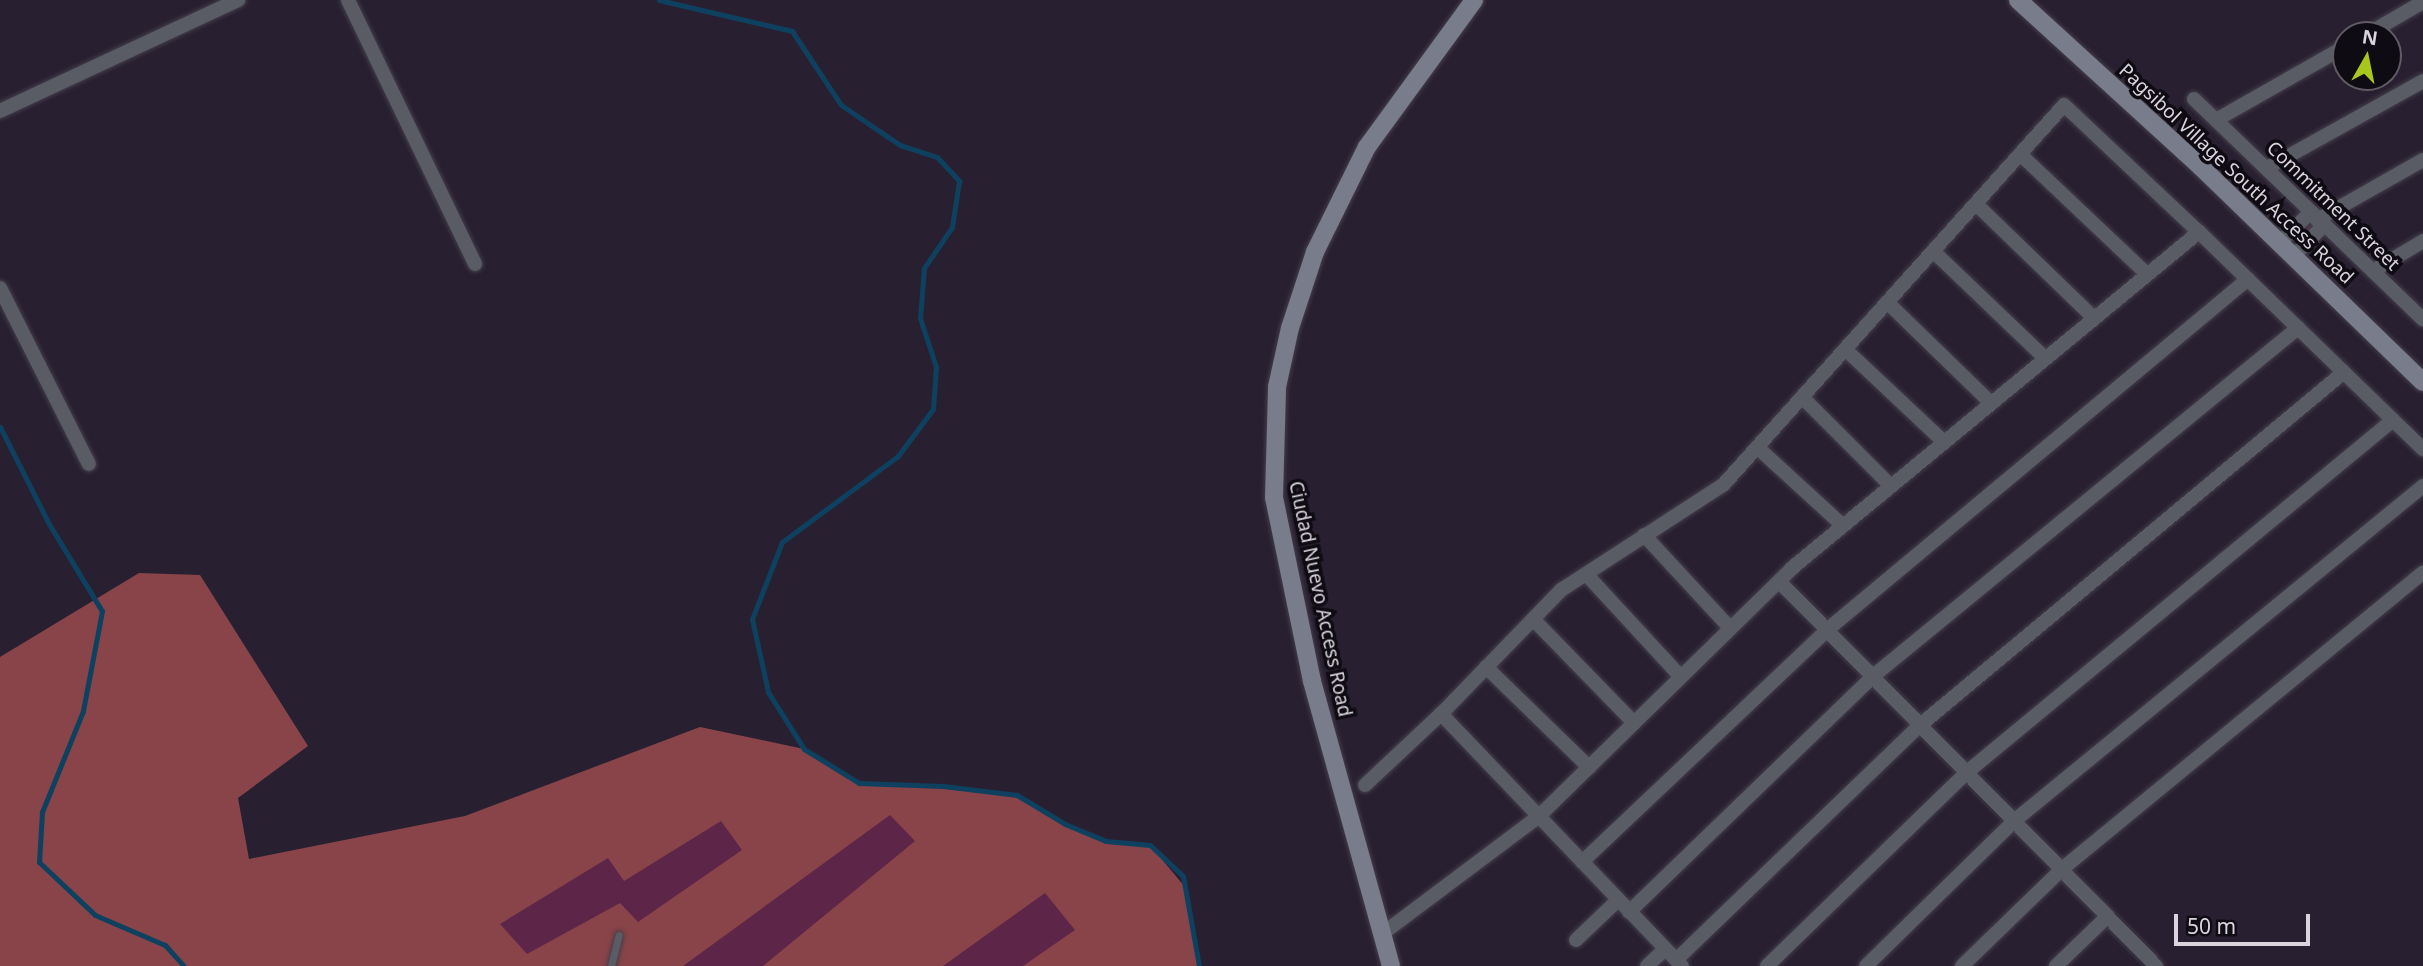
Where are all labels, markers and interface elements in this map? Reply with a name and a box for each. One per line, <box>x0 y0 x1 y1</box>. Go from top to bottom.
north arrow <box>2332 21 2402 91</box>
text: N <box>2360 23 2380 51</box>
street label: Pagsibol Village South Access Road <box>2114 59 2358 289</box>
street label: Commitment Street <box>2262 137 2404 275</box>
street label: Ciudad Nuevo Access Road <box>1284 479 1356 719</box>
scale bar <box>2178 900 2314 944</box>
text: 50 m <box>2187 912 2236 940</box>

